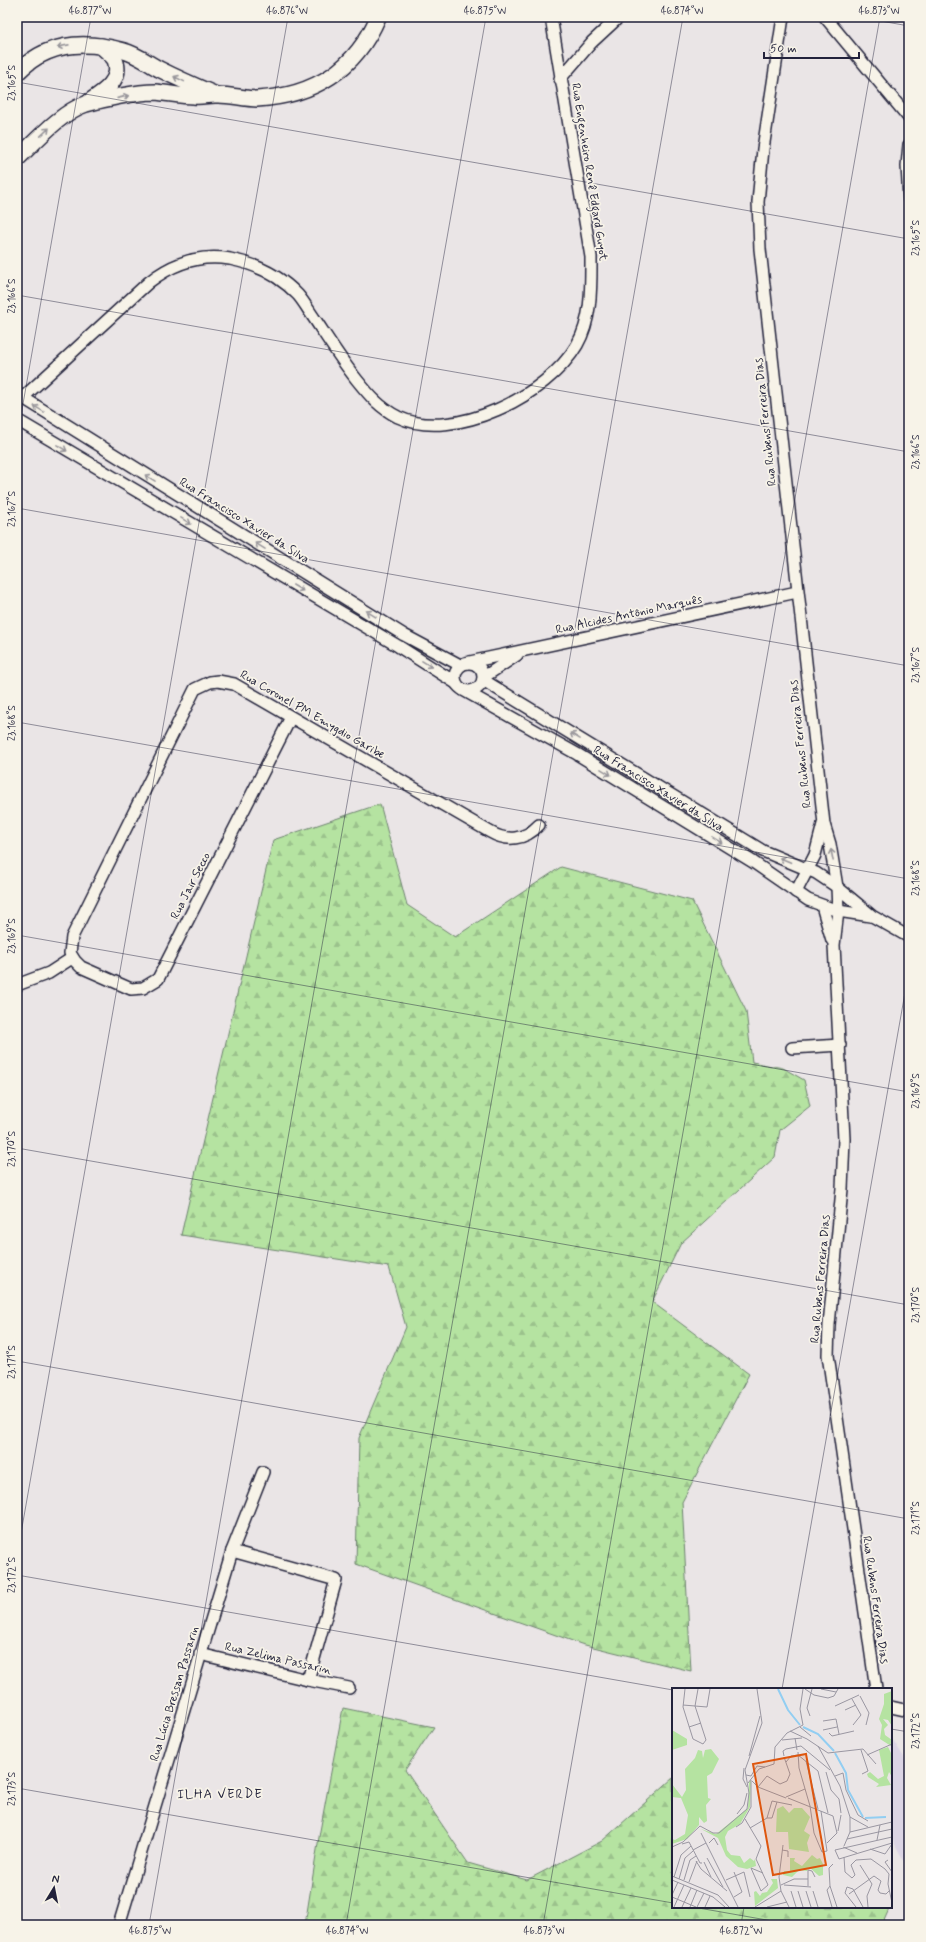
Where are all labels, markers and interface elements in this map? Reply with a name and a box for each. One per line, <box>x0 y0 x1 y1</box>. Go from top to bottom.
text: 46.877°W <box>69 4 111 18</box>
text: 46.876°W <box>266 4 308 18</box>
text: 46.875°W <box>464 4 506 18</box>
text: 46.874°W <box>661 4 703 18</box>
text: 46.873°W <box>859 4 899 18</box>
scale bar <box>764 34 859 60</box>
text: 50 m <box>770 41 797 57</box>
one-way arrow <box>57 43 70 51</box>
text: 23.165°S <box>5 65 19 101</box>
one-way arrow <box>174 75 186 82</box>
street label: Rua Engenheiro Renê Edgard Guyot <box>566 82 611 262</box>
one-way arrow <box>116 92 129 100</box>
one-way arrow <box>40 127 50 136</box>
text: 23.165°S <box>909 220 923 256</box>
text: 23.166°S <box>5 278 19 314</box>
street label: Rua Rubens Ferreira Dias <box>751 357 781 487</box>
one-way arrow <box>33 405 45 413</box>
text: 23.166°S <box>909 434 923 470</box>
one-way arrow <box>56 444 68 452</box>
one-way arrow <box>144 473 156 481</box>
street label: Rua Francisco Xavier da Silva <box>176 474 312 568</box>
text: 23.167°S <box>5 491 19 527</box>
one-way arrow <box>180 518 192 526</box>
one-way arrow <box>255 542 266 550</box>
one-way arrow <box>292 584 304 592</box>
street label: Rua Alcides Antônio Marquês <box>554 591 704 638</box>
one-way arrow <box>366 610 377 618</box>
text: 23.167°S <box>909 647 923 683</box>
one-way arrow <box>421 661 433 669</box>
street label: Rua Coronel PM Emygdio Garibe <box>237 667 388 763</box>
street label: Rua Rubens Ferreira Dias <box>786 679 816 809</box>
text: 23.168°S <box>5 705 19 741</box>
one-way arrow <box>569 731 581 739</box>
street label: Rua Francisco Xavier da Silva <box>590 742 726 836</box>
one-way arrow <box>600 768 611 776</box>
one-way arrow <box>711 837 723 845</box>
one-way arrow <box>828 849 836 862</box>
street label: Rua Jair Secco <box>167 850 215 922</box>
one-way arrow <box>779 856 791 864</box>
text: 23.168°S <box>909 860 923 896</box>
text: 23.169°S <box>5 918 19 954</box>
text: 23.169°S <box>909 1073 923 1109</box>
text: 23.170°S <box>5 1131 19 1167</box>
street label: Rua Rubens Ferreira Dias <box>807 1214 835 1344</box>
text: 23.170°S <box>909 1287 923 1323</box>
text: 23.171°S <box>5 1345 19 1379</box>
text: 23.171°S <box>909 1501 923 1535</box>
street label: Rua Rubens Ferreira Dias <box>858 1535 892 1665</box>
text: 23.172°S <box>5 1557 19 1593</box>
street label: Rua Lúcia Bressan Passarin <box>147 1624 203 1764</box>
street label: Rua Zelima Passarin <box>223 1639 333 1679</box>
inset map <box>672 1688 892 1908</box>
text: 23.172°S <box>909 1713 923 1749</box>
text: 23.173°S <box>5 1772 19 1806</box>
district label: ILHA VERDE <box>177 1786 263 1803</box>
north arrow <box>34 1868 74 1908</box>
text: N <box>51 1872 60 1887</box>
text: 46.875°W <box>129 1924 171 1938</box>
text: 46.874°W <box>326 1924 368 1938</box>
text: 46.873°W <box>524 1924 564 1938</box>
text: 46.872°W <box>720 1924 762 1938</box>

